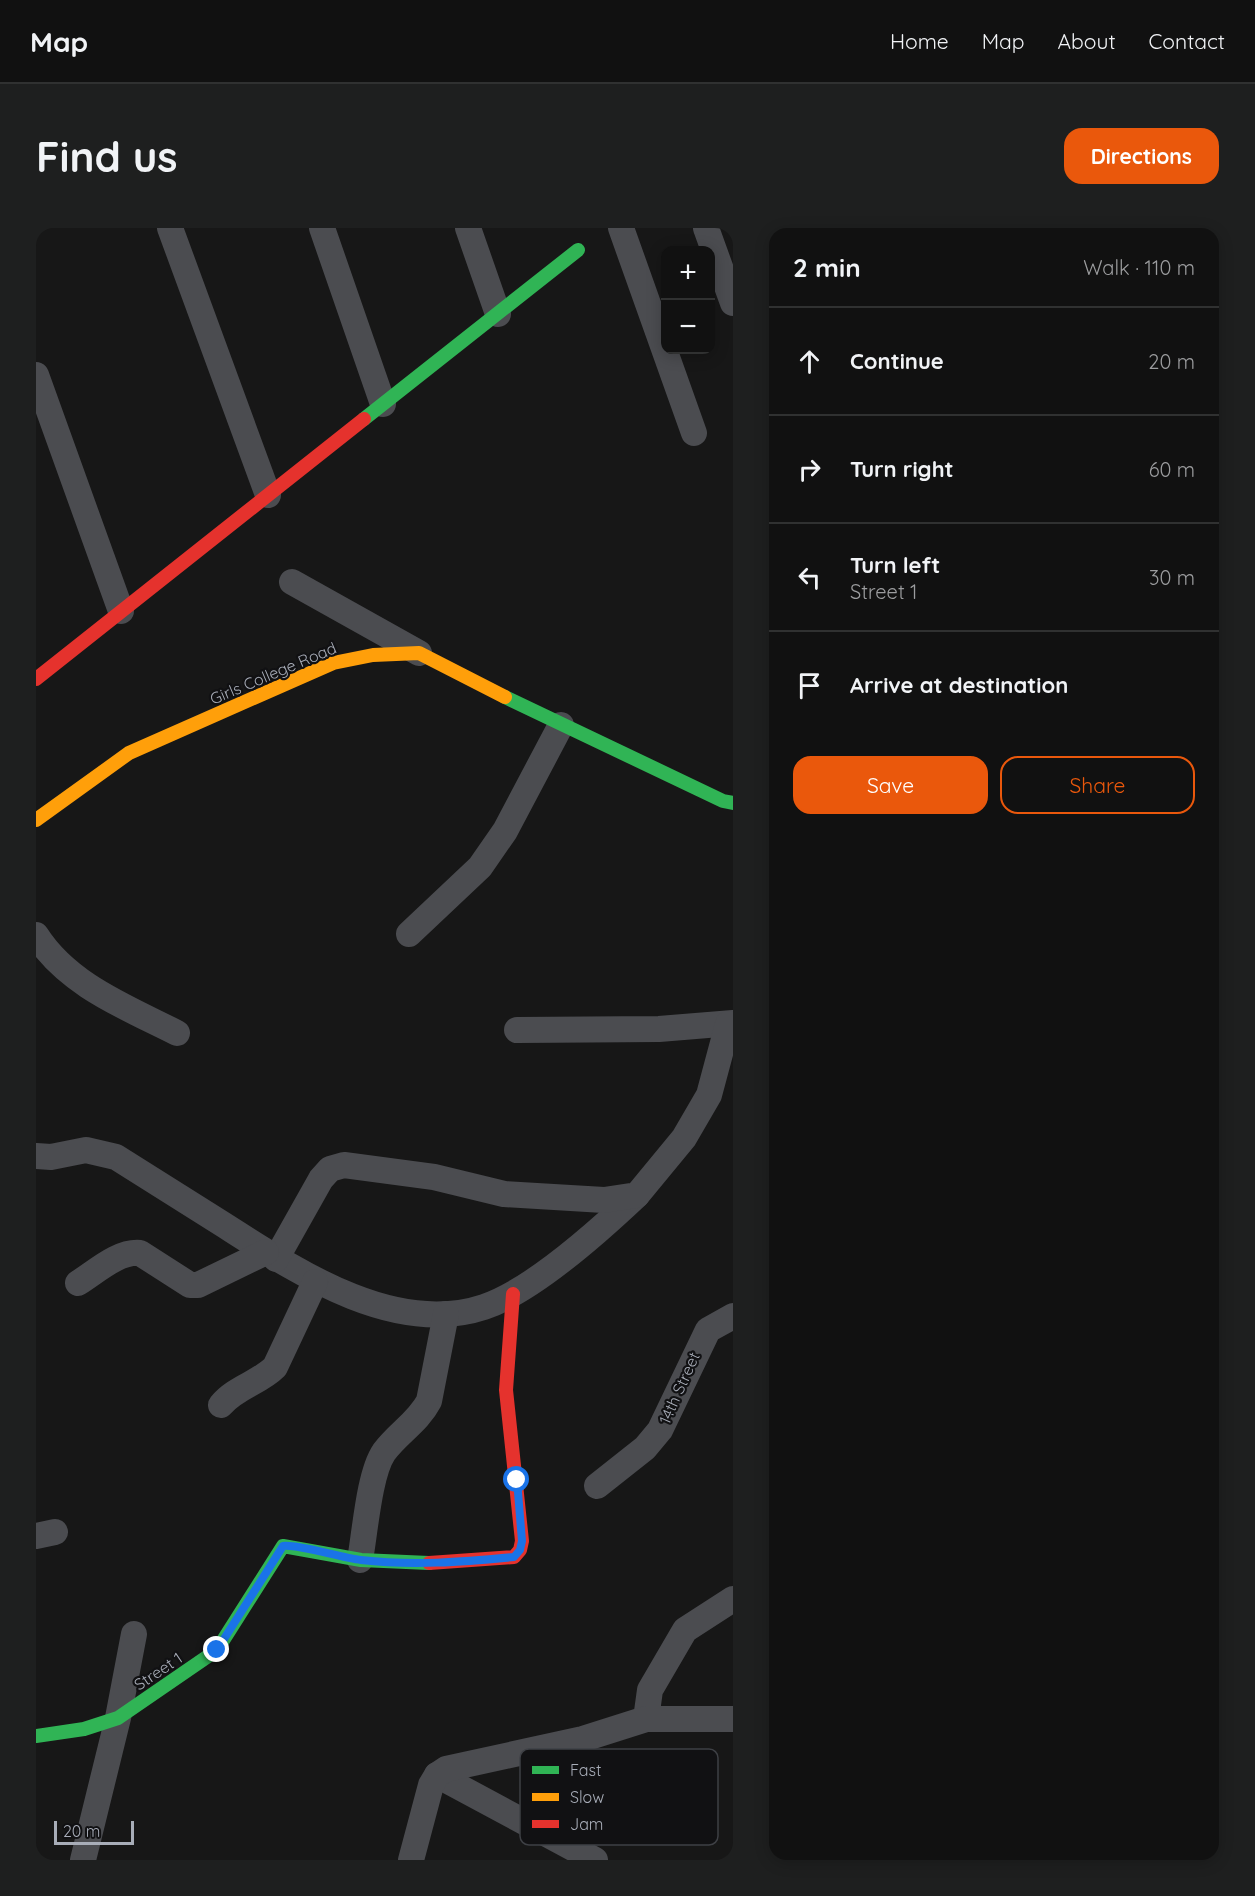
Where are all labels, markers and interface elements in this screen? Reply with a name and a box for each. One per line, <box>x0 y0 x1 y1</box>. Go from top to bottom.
text: Map <box>30 24 88 59</box>
text: Home <box>890 28 949 54</box>
text: Map <box>982 28 1025 54</box>
text: About <box>1058 28 1116 54</box>
text: Contact <box>1149 28 1225 54</box>
button: Directions <box>1064 128 1219 184</box>
text: Find us <box>36 130 178 183</box>
map controls <box>661 246 715 354</box>
button: + <box>661 246 715 300</box>
text: 2 min <box>793 251 861 284</box>
text: Walk · 110 m <box>1083 255 1195 280</box>
button: − <box>661 300 715 354</box>
icon: ahead <box>793 345 826 378</box>
text: Continue <box>850 347 944 375</box>
text: 20 m <box>1148 349 1195 374</box>
icon: right <box>793 453 826 486</box>
text: Turn right <box>850 455 954 483</box>
text: 60 m <box>1149 457 1195 482</box>
text: Turn left <box>850 551 940 579</box>
icon: left <box>793 561 826 594</box>
text: 30 m <box>1149 565 1195 590</box>
text: Street 1 <box>850 579 918 604</box>
street label: Girls College Road <box>207 637 339 709</box>
icon: arrive <box>793 669 826 702</box>
text: Arrive at destination <box>850 671 1068 699</box>
button: Save <box>793 756 988 814</box>
button: Share <box>1000 756 1195 814</box>
street label: 14th Street <box>654 1349 704 1427</box>
route start <box>503 1466 529 1492</box>
route end <box>203 1636 229 1662</box>
street label: Street 1 <box>130 1648 186 1694</box>
legend <box>520 1749 718 1845</box>
text: Fast <box>570 1760 601 1780</box>
text: Slow <box>570 1787 604 1807</box>
text: Jam <box>570 1814 603 1834</box>
scale bar <box>54 1818 134 1846</box>
text: 20 m <box>63 1821 100 1841</box>

